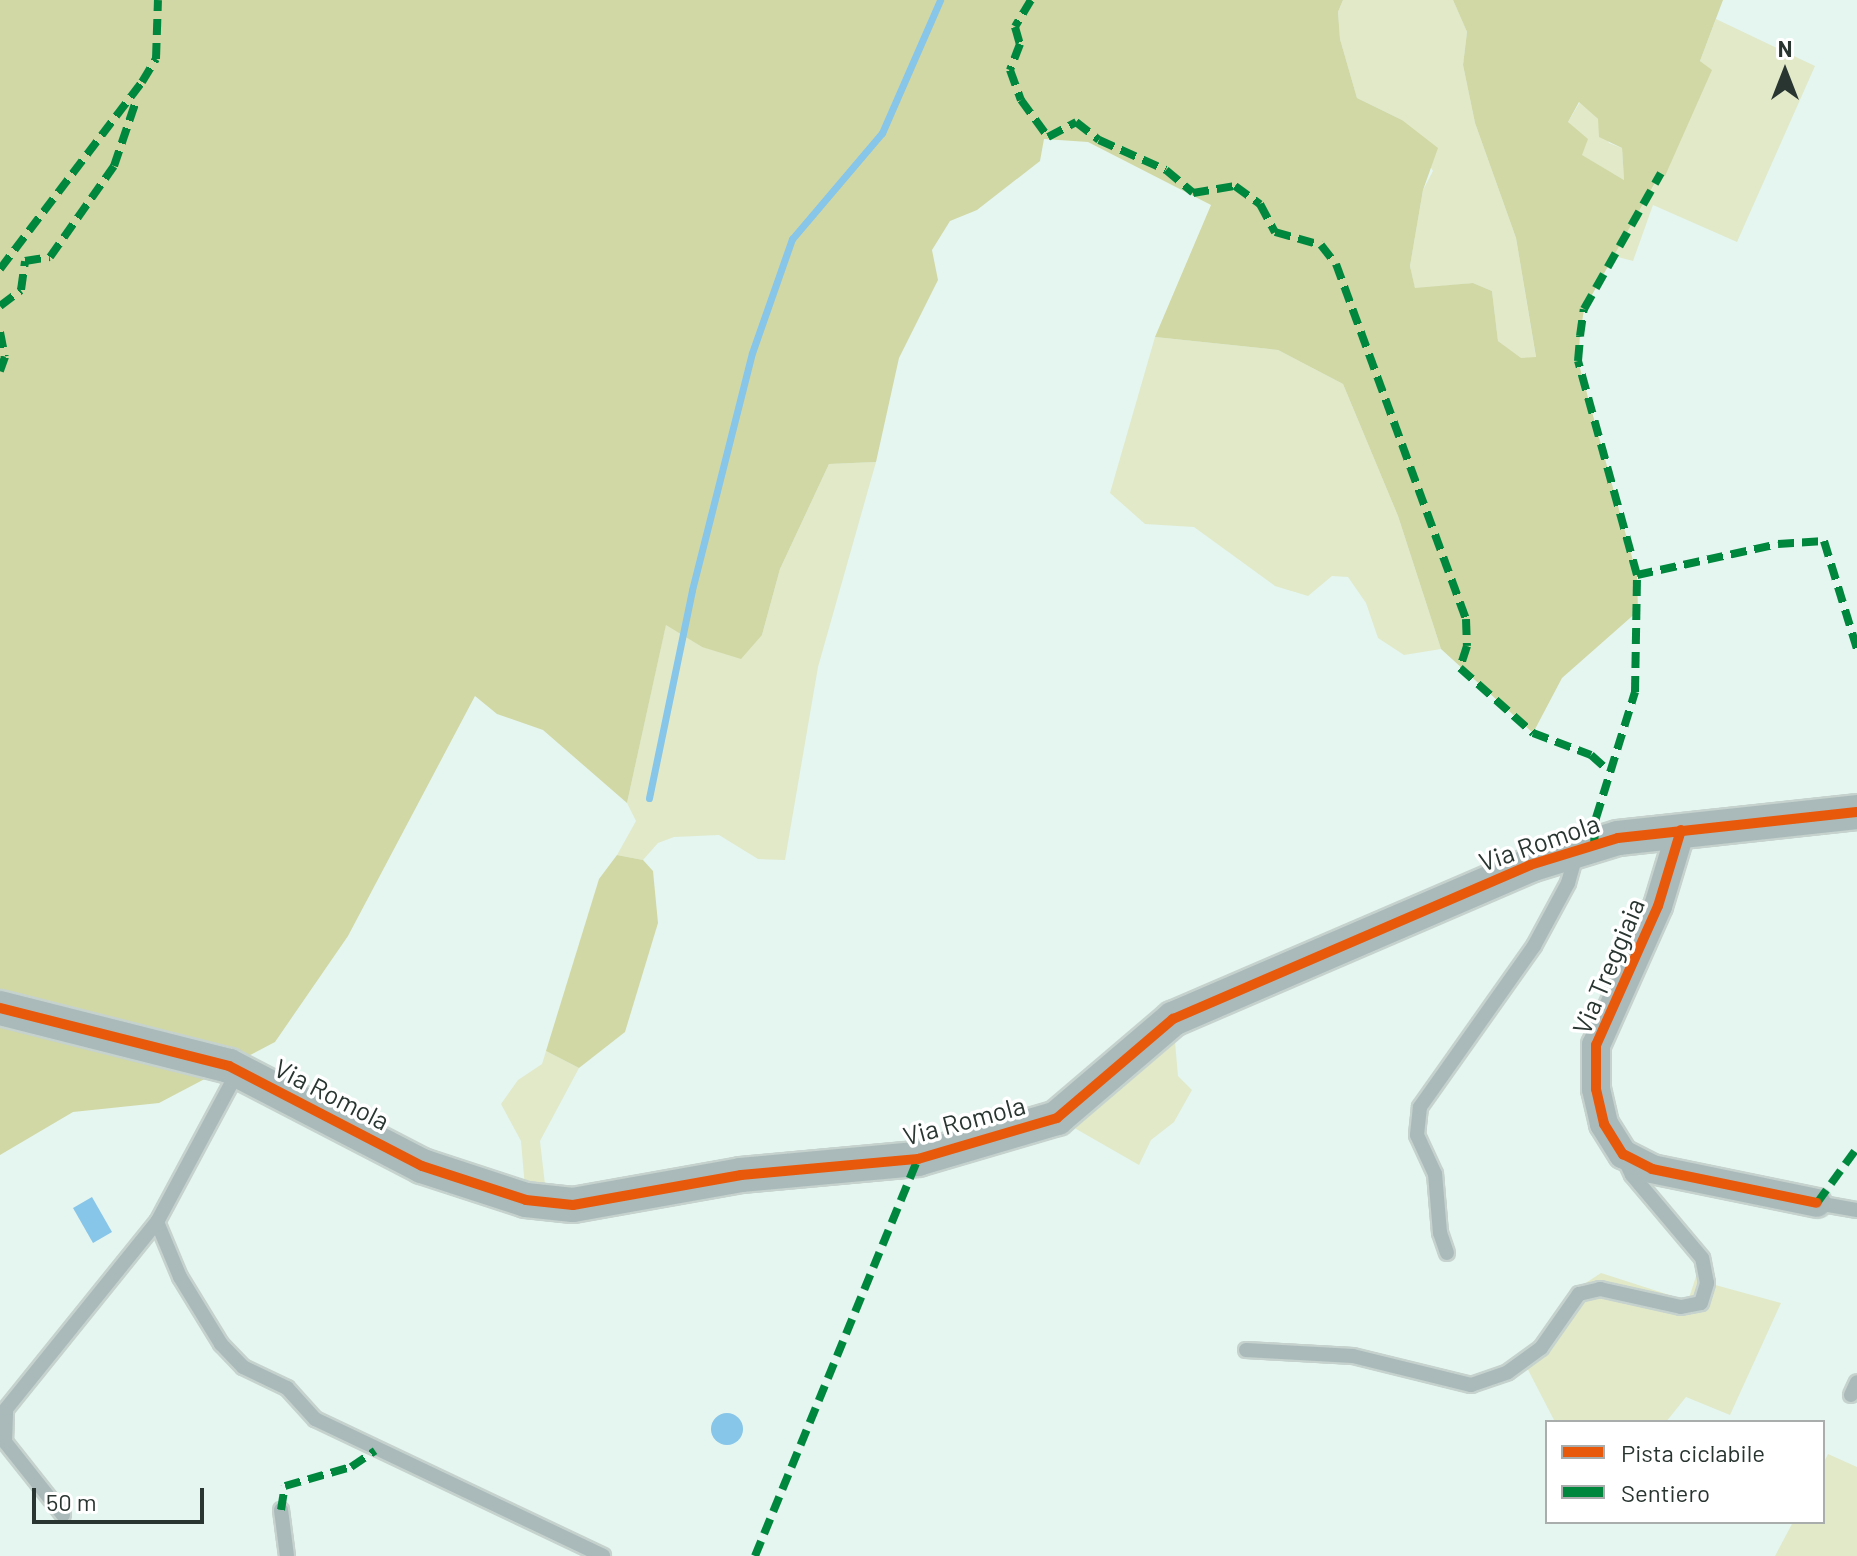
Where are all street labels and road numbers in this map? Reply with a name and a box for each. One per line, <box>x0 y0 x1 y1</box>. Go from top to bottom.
street label: Via Romola <box>1475 807 1603 877</box>
street label: Via Treggiaia <box>1565 893 1651 1039</box>
street label: Via Romola <box>269 1052 395 1136</box>
street label: Via Romola <box>900 1089 1028 1151</box>

